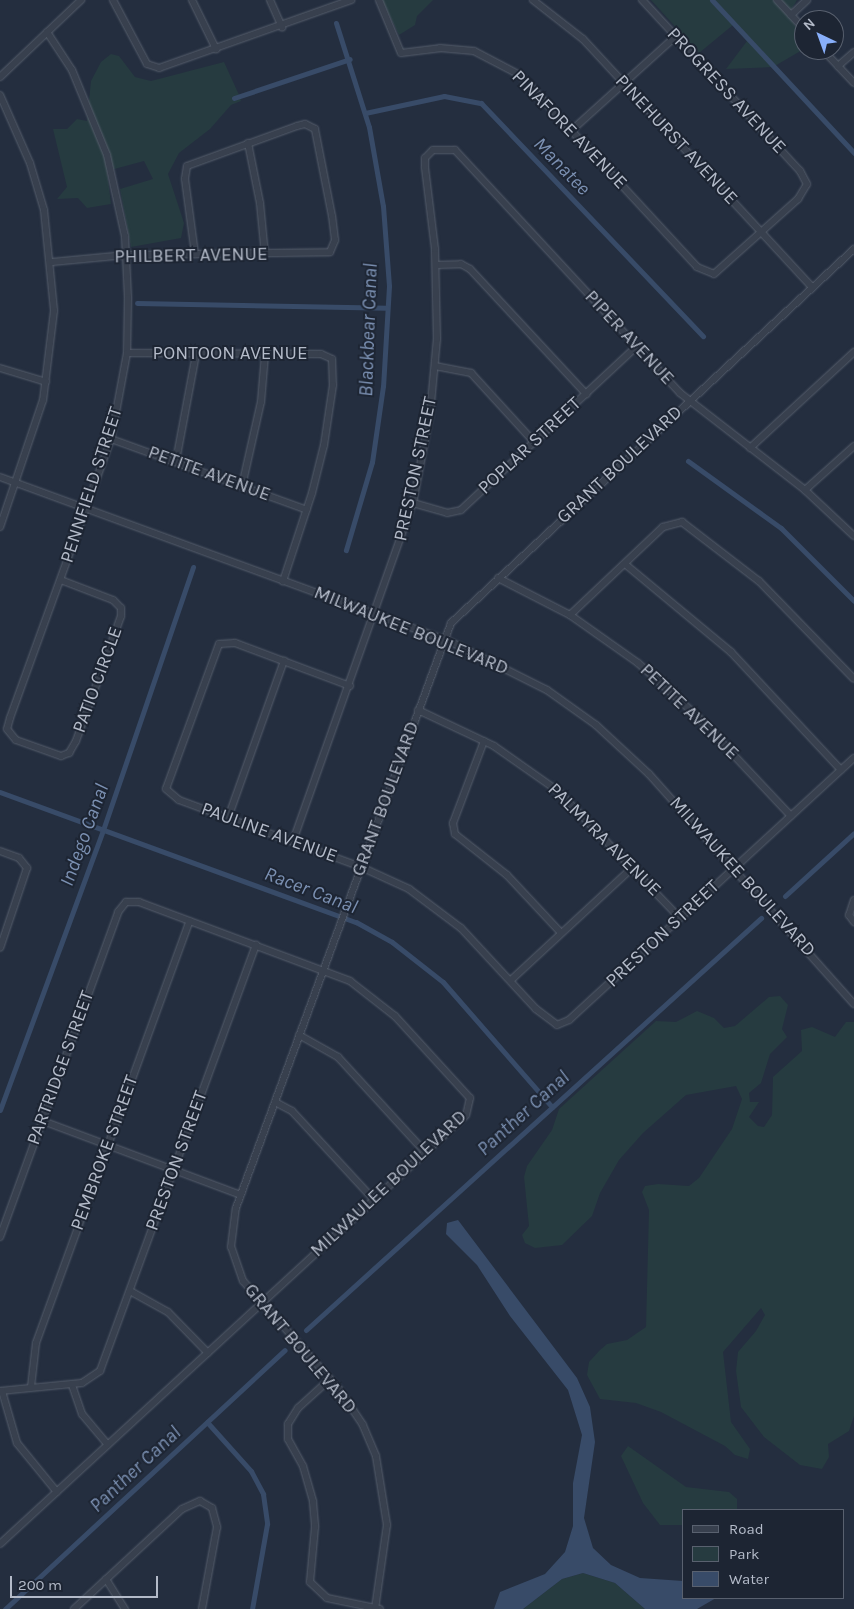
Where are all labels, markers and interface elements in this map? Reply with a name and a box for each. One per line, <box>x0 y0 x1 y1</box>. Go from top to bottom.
north arrow <box>794 10 844 60</box>
text: N <box>800 15 819 34</box>
street label: PROGRESS AVENUE <box>662 23 790 159</box>
street label: PINAFORE AVENUE <box>506 66 632 194</box>
street label: PINEHURST AVENUE <box>610 70 742 210</box>
water label: Manatee <box>529 132 595 200</box>
street label: PHILBERT AVENUE <box>114 243 268 269</box>
water label: Blackbear Canal <box>354 263 382 397</box>
street label: PIPER AVENUE <box>579 286 679 390</box>
street label: PONTOON AVENUE <box>152 343 308 365</box>
street label: POPLAR STREET <box>474 392 586 500</box>
street label: PRESTON STREET <box>390 395 442 543</box>
street label: GRANT BOULEVARD <box>553 401 687 529</box>
street label: PENNFIELD STREET <box>56 404 128 566</box>
street label: PETITE AVENUE <box>145 441 273 507</box>
street label: MILWAUKEE BOULEVARD <box>310 581 512 681</box>
street label: PATIO CIRCLE <box>68 624 128 736</box>
street label: PETITE AVENUE <box>635 659 743 765</box>
street label: GRANT BOULEVARD <box>347 719 425 879</box>
street label: PALMYRA AVENUE <box>543 779 665 901</box>
water label: Indego Canal <box>54 781 114 889</box>
street label: MILWAUKEE BOULEVARD <box>664 792 820 962</box>
street label: PAULINE AVENUE <box>198 798 340 868</box>
water label: Racer Canal <box>261 861 361 919</box>
street label: PRESTON STREET <box>601 876 725 992</box>
street label: PARTRIDGE STREET <box>23 988 99 1148</box>
water label: Panther Canal <box>472 1065 574 1161</box>
street label: PEMBROKE STREET <box>66 1072 144 1234</box>
street label: PRESTON STREET <box>141 1088 213 1234</box>
street label: MILWAULEE BOULEVARD <box>306 1106 472 1262</box>
street label: GRANT BOULEVARD <box>239 1279 361 1419</box>
water label: Panther Canal <box>84 1421 186 1517</box>
legend <box>682 1509 844 1599</box>
text: Road <box>729 1520 764 1538</box>
text: Park <box>729 1545 759 1563</box>
scale bar <box>12 1566 160 1598</box>
text: Water <box>729 1570 769 1588</box>
text: 200 m <box>18 1576 62 1594</box>

